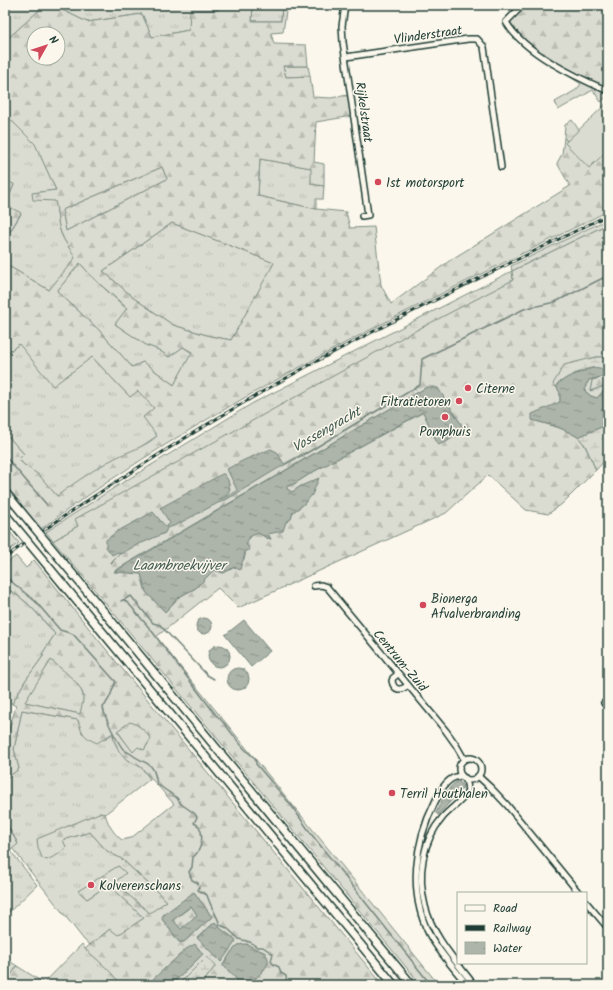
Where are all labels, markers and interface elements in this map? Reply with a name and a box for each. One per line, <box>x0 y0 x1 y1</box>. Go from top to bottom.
street label: Vlinderstraat <box>393 20 465 51</box>
north arrow <box>26 26 66 66</box>
text: N <box>44 32 62 49</box>
street label: Rijkelstraat <box>349 80 378 145</box>
place label: 1st motorsport <box>386 173 465 194</box>
marker: 1st motorsport <box>373 177 383 187</box>
place label: Citerne <box>476 379 515 400</box>
marker: Citerne <box>463 383 473 393</box>
place label: Filtratietoren <box>381 392 451 413</box>
marker: Filtratietoren <box>454 396 464 406</box>
water label: Vossengracht <box>288 400 367 459</box>
marker: Pomphuis <box>440 412 450 422</box>
place label: Pomphuis <box>419 422 471 443</box>
water label: Laambroekvijver <box>133 555 229 577</box>
place label: Bionerga Afvalverbranding <box>431 589 521 625</box>
marker: Bionerga Afvalverbranding <box>418 600 428 610</box>
street label: Centrum-Zuid <box>367 625 433 697</box>
place label: Terril Houthalen <box>400 784 488 805</box>
marker: Terril Houthalen <box>387 788 397 798</box>
place label: Kolverenschans <box>99 876 181 897</box>
marker: Kolverenschans <box>86 880 96 890</box>
legend <box>457 892 587 964</box>
text: Road <box>493 899 518 918</box>
text: Railway <box>493 919 531 938</box>
text: Water <box>493 939 523 958</box>

